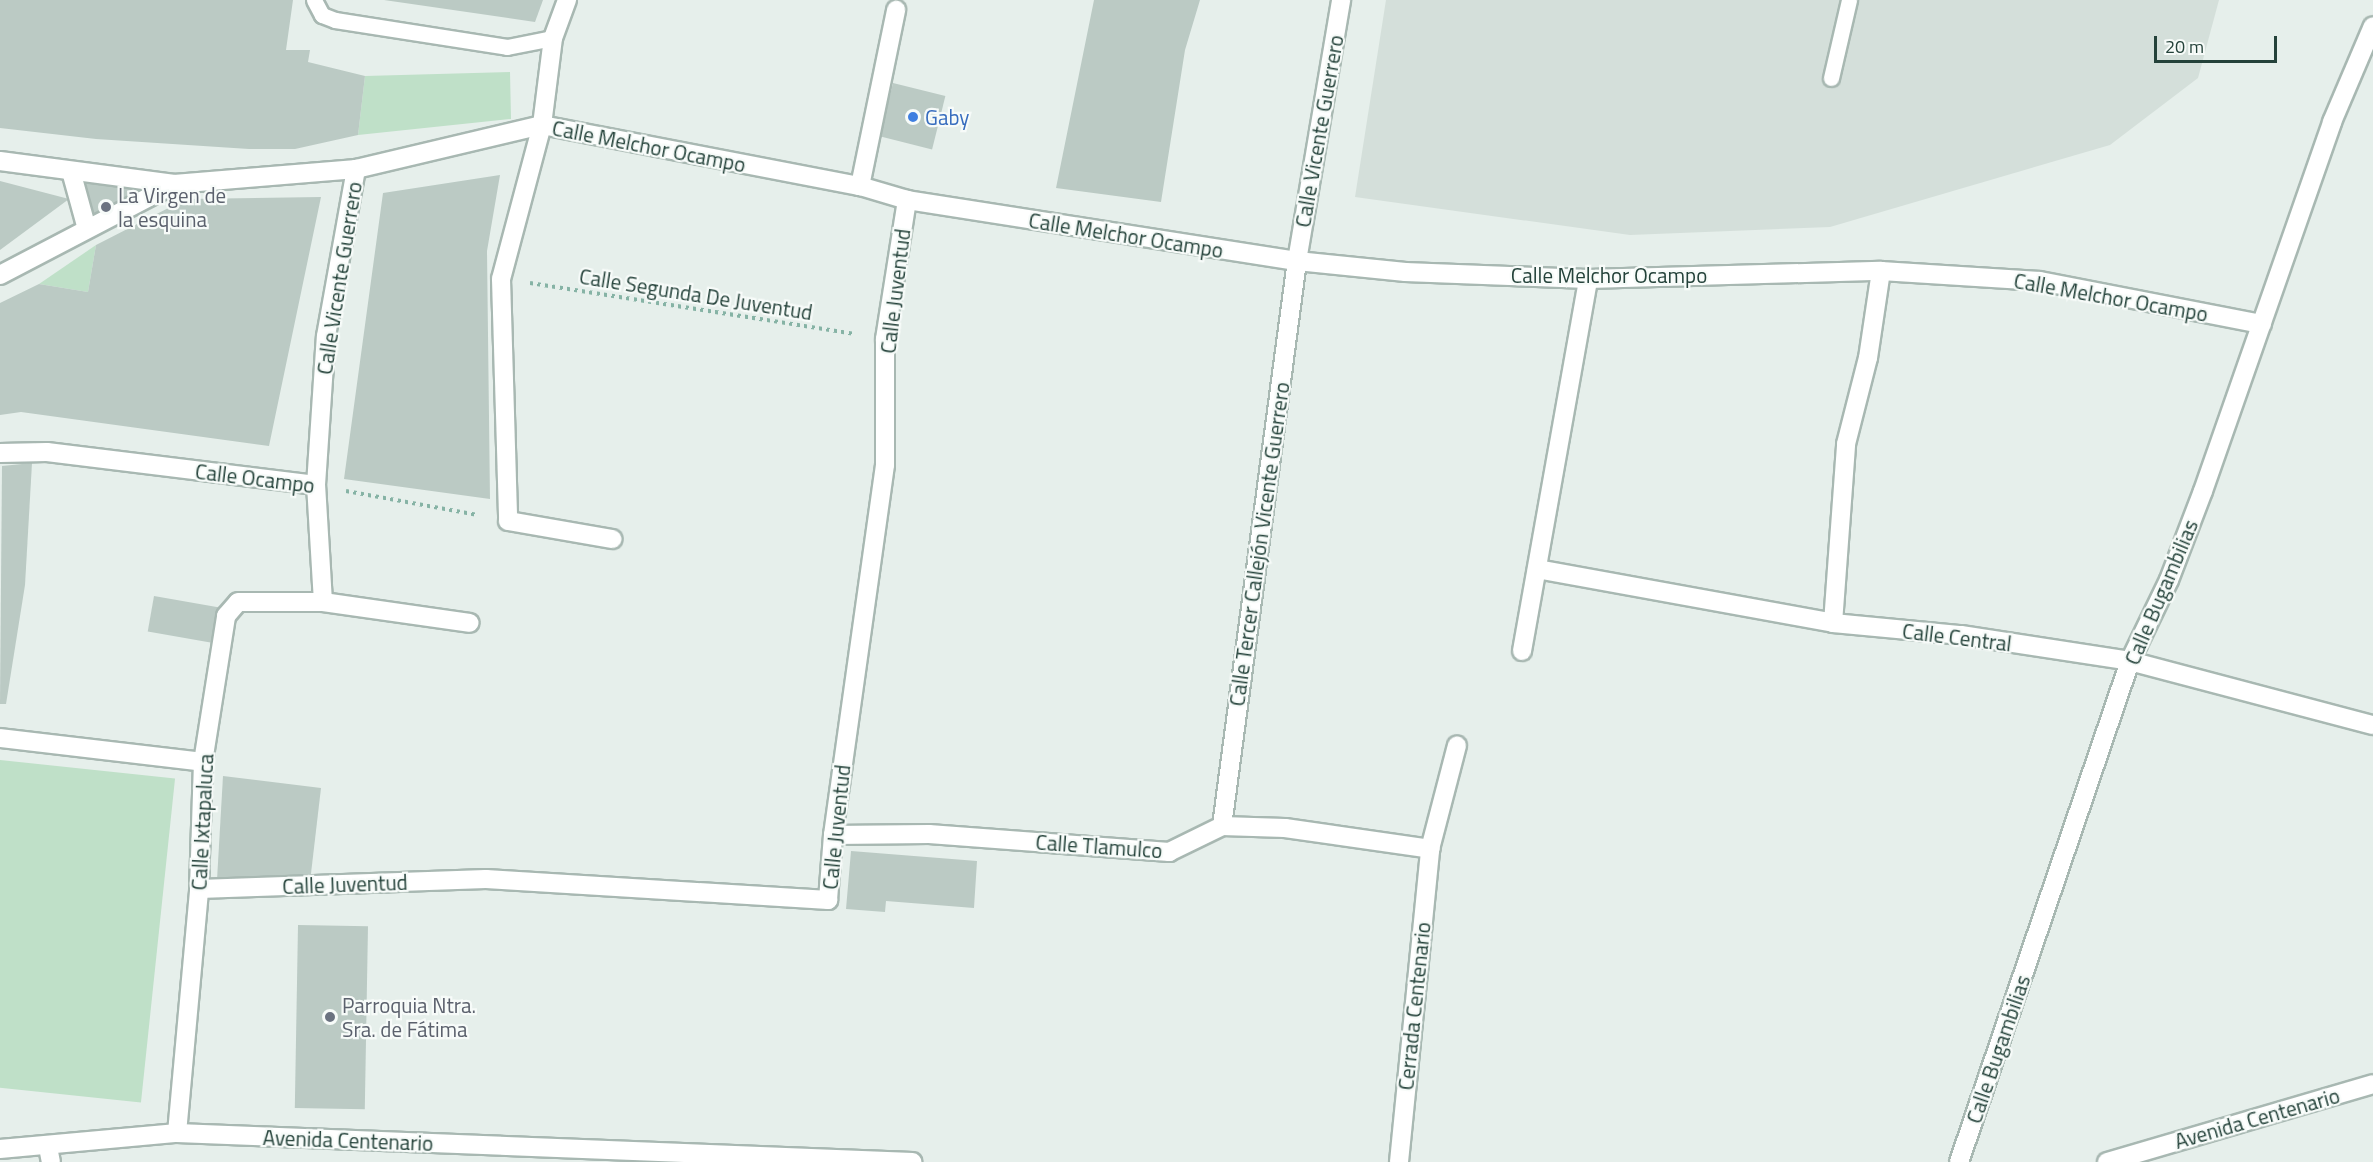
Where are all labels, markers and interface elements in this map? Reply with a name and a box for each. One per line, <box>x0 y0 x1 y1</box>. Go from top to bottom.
scale bar <box>2157 24 2280 62</box>
street label: Calle Vicente Guerrero <box>1290 33 1348 229</box>
text: 20 m <box>2165 33 2204 60</box>
place label: Gaby <box>925 104 969 130</box>
marker: Gaby <box>906 110 920 124</box>
street label: Calle Melchor Ocampo <box>550 115 748 177</box>
street label: Calle Vicente Guerrero <box>311 180 367 376</box>
place label: La Virgen de la esquina <box>118 182 226 232</box>
marker: La Virgen de la esquina <box>99 200 113 214</box>
street label: Calle Melchor Ocampo <box>1027 207 1225 263</box>
street label: Calle Juventud <box>875 227 915 355</box>
street label: Calle Melchor Ocampo <box>1511 262 1707 288</box>
street label: Calle Segunda De Juventud <box>578 263 814 325</box>
street label: Calle Melchor Ocampo <box>2012 268 2210 326</box>
street label: Calle Tercer Callejón Vicente Guerrero <box>1224 380 1294 708</box>
street label: Calle Ocampo <box>194 458 316 498</box>
street label: Calle Bugambilias <box>2119 516 2203 668</box>
street label: Calle Central <box>1901 618 2013 656</box>
street label: Calle Ixtapaluca <box>186 753 218 891</box>
street label: Calle Juventud <box>817 763 855 891</box>
street label: Calle Tlamulco <box>1035 829 1163 863</box>
street label: Calle Juventud <box>282 869 408 899</box>
street label: Cerrada Centenario <box>1393 921 1435 1091</box>
street label: Calle Bugambilias <box>1961 972 2035 1126</box>
place label: Parroquia Ntra. Sra. de Fátima <box>342 992 476 1042</box>
marker: Parroquia Ntra. Sra. de Fátima <box>323 1010 337 1024</box>
street label: Avenida Centenario <box>2172 1082 2342 1154</box>
street label: Avenida Centenario <box>262 1124 434 1156</box>

